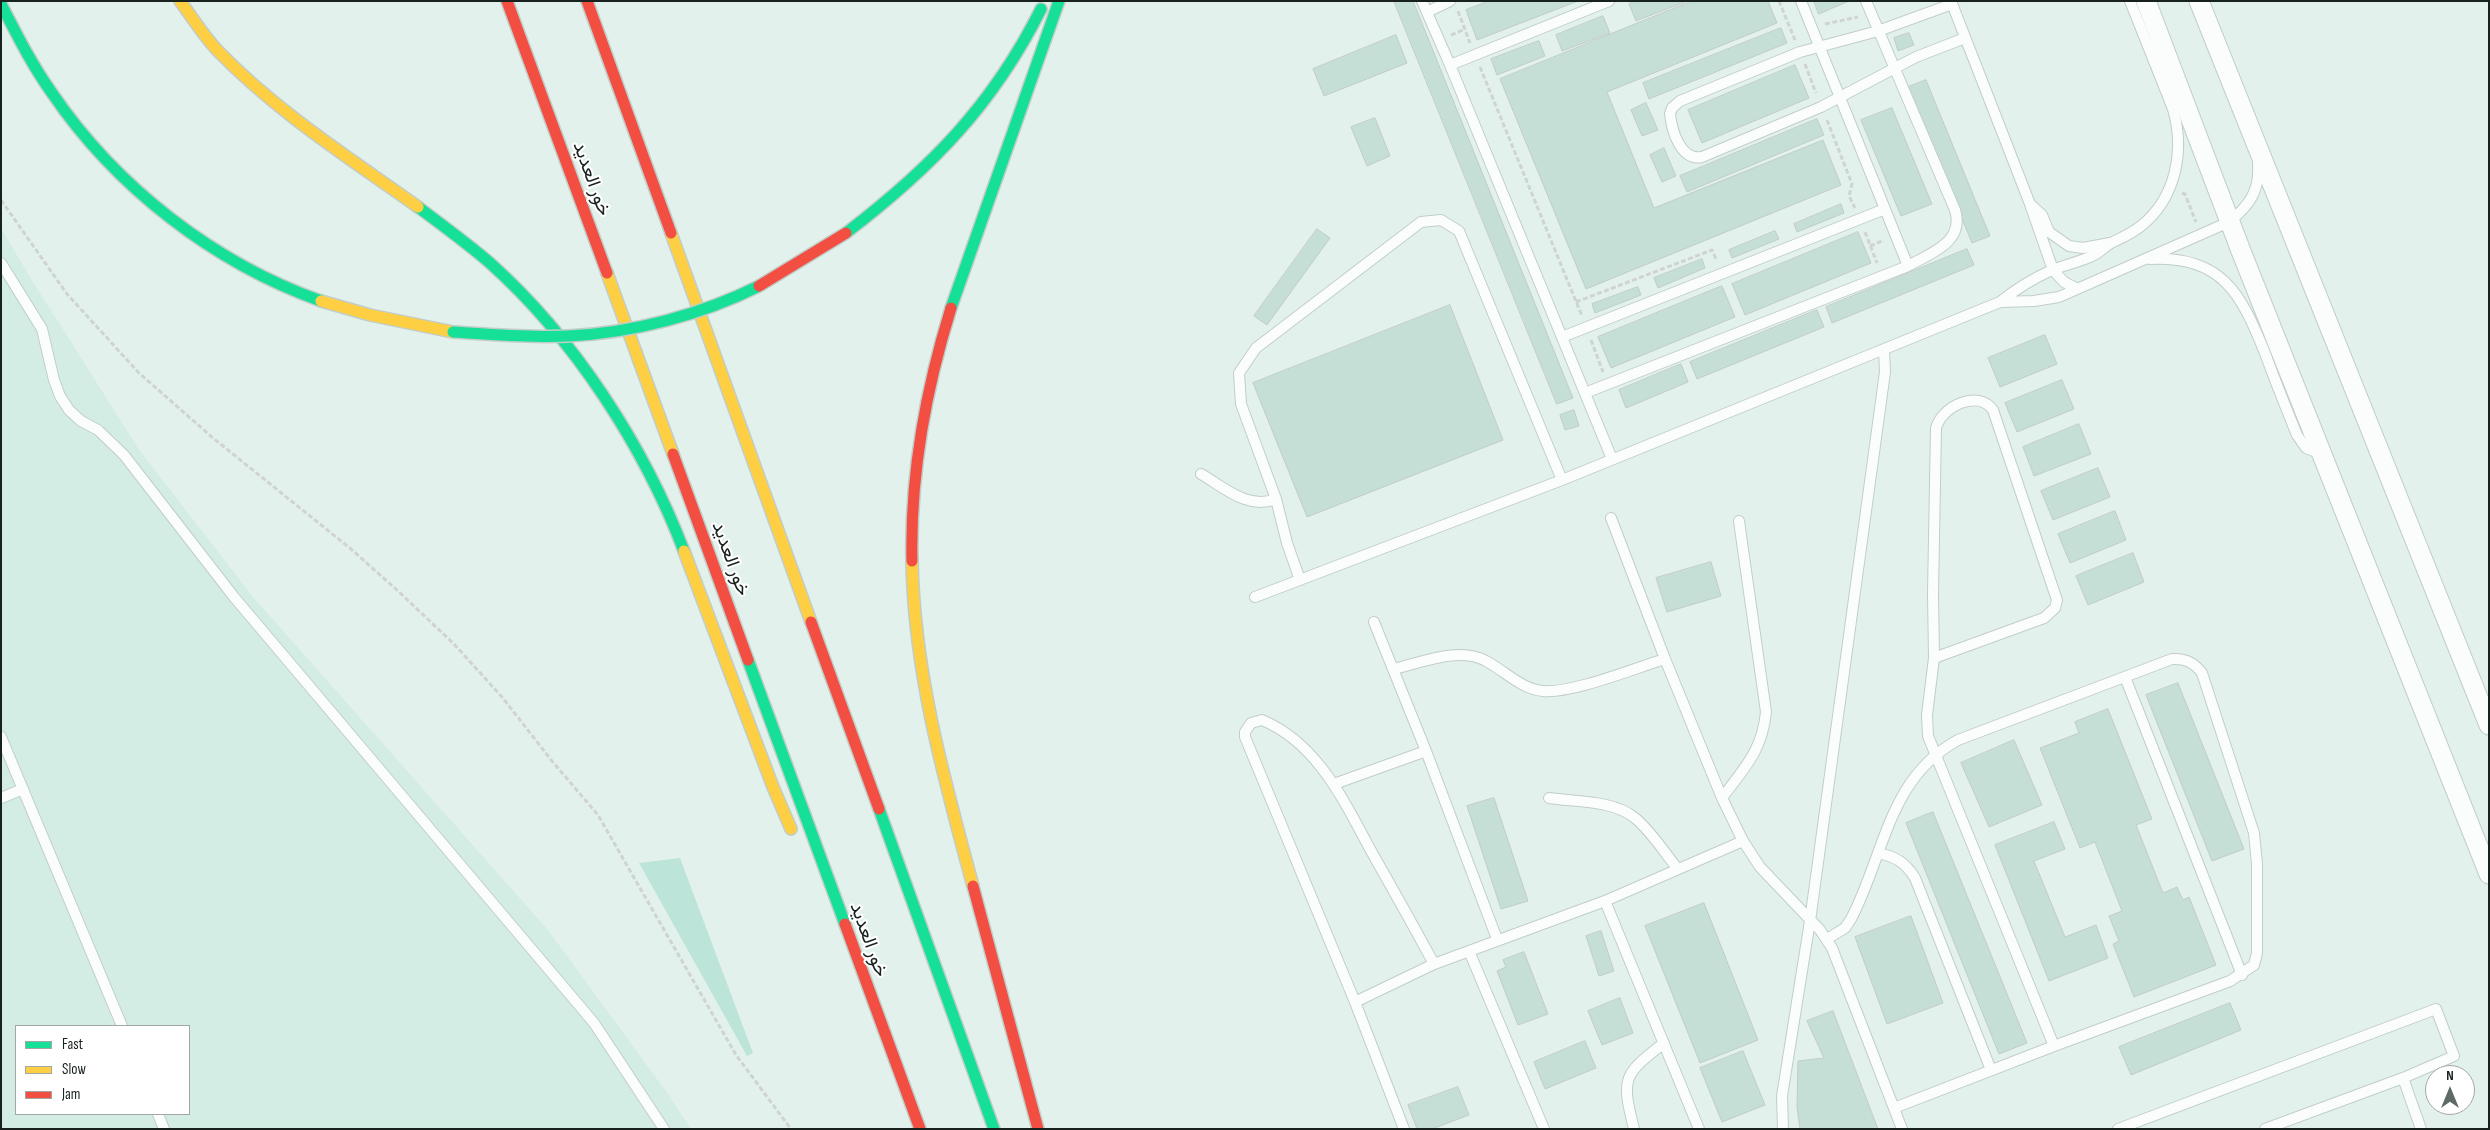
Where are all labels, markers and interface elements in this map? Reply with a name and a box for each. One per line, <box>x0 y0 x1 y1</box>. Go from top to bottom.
street label: خور العديد <box>567 139 615 219</box>
street label: خور العديد <box>706 519 754 599</box>
street label: خور العديد <box>844 900 892 980</box>
legend <box>15 1025 190 1115</box>
text: Fast <box>62 1035 83 1054</box>
text: Slow <box>62 1060 86 1079</box>
north arrow <box>2425 1065 2475 1115</box>
text: N <box>2446 1067 2454 1084</box>
text: Jam <box>62 1085 80 1104</box>

